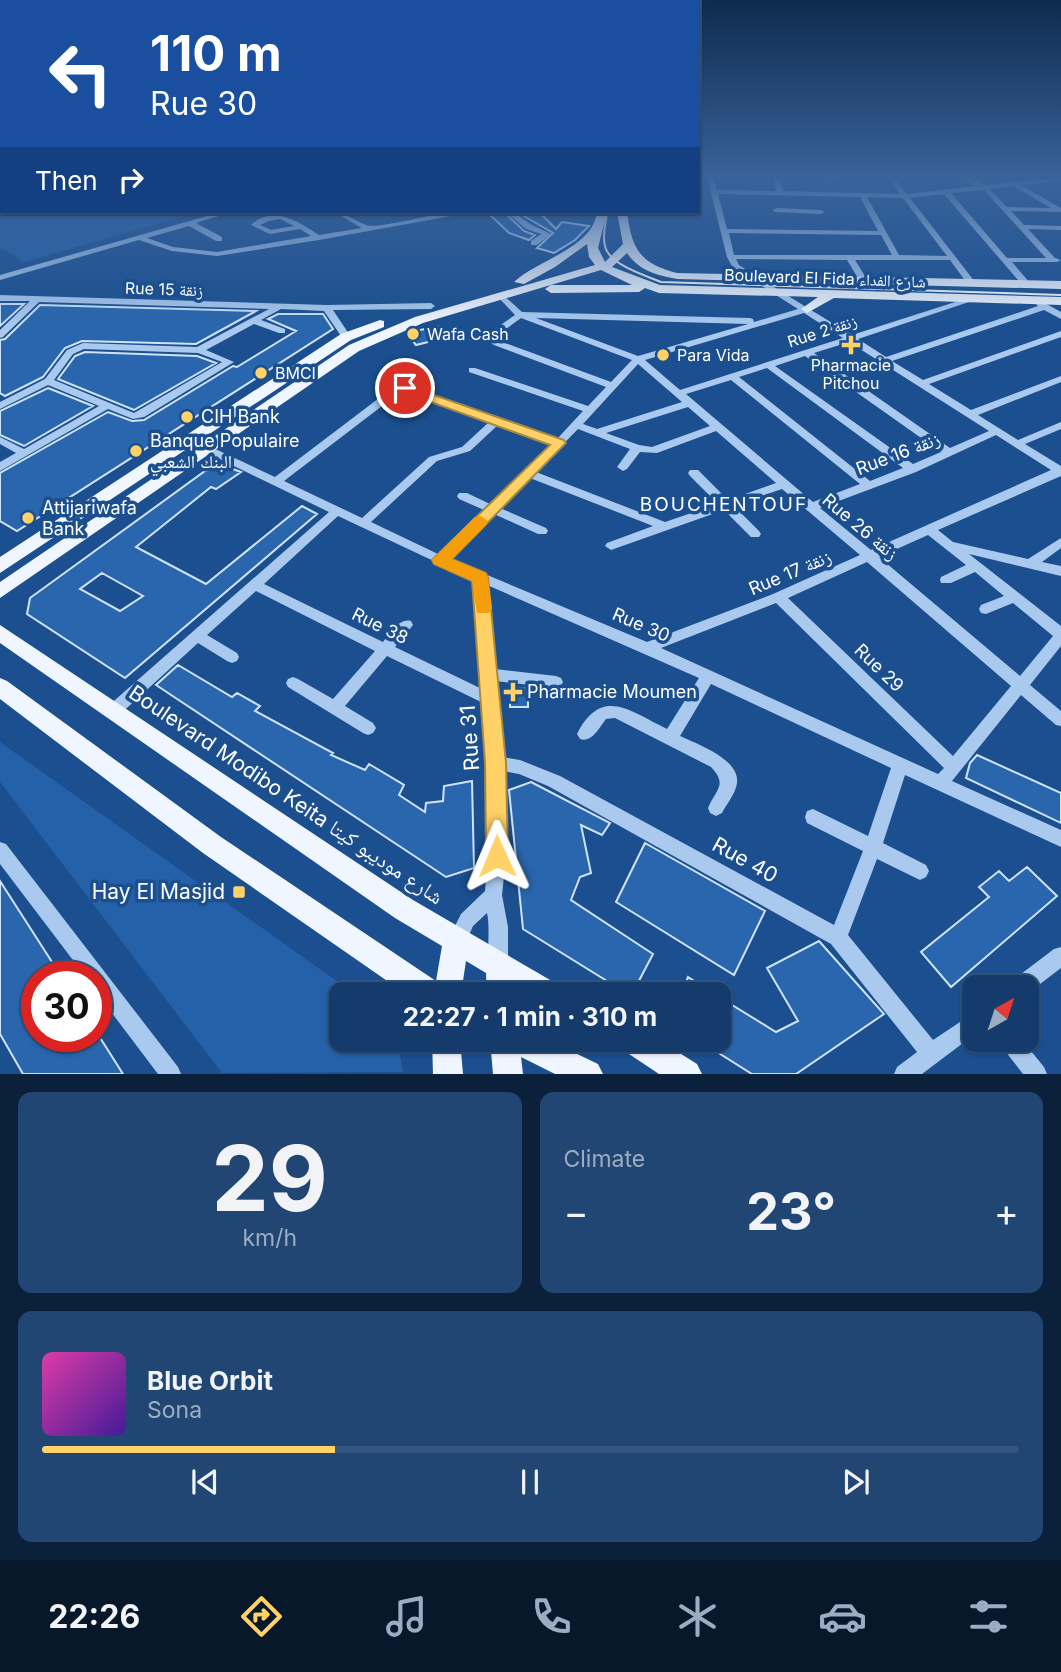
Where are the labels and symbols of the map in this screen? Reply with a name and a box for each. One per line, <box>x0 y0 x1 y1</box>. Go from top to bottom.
street label: Boulevard El Fida شارع الفداء <box>724 264 926 293</box>
street label: Rue 15 زنقة <box>125 278 203 300</box>
street label: Rue 2 زنقة <box>785 310 859 352</box>
place label: Wafa Cash <box>427 324 509 344</box>
marker: Wafa Cash <box>405 326 421 342</box>
marker: Pharmacie Pitchou <box>843 337 859 353</box>
place label: Para Vida <box>677 345 749 365</box>
marker: Para Vida <box>655 347 671 363</box>
place label: Pharmacie Pitchou <box>811 355 891 393</box>
pin <box>375 358 435 418</box>
place label: BMCI <box>275 363 316 383</box>
marker: BMCI <box>253 365 269 381</box>
place label: CIH Bank <box>201 406 280 427</box>
marker: CIH Bank <box>179 409 195 425</box>
street label: Rue 16 زنقة <box>853 428 943 479</box>
place label: Banque Populaire البنك الشعبي <box>150 430 299 477</box>
marker: Banque Populaire البنك الشعبي <box>128 443 144 459</box>
street label: Rue 26 زنقة <box>818 489 902 564</box>
district label: BOUCHENTOUF <box>640 493 808 516</box>
place label: Attijariwafa Bank <box>42 497 137 539</box>
marker: Attijariwafa Bank <box>20 510 36 526</box>
street label: Rue 17 زنقة <box>745 546 834 599</box>
street label: Rue 38 <box>349 603 412 648</box>
street label: Rue 30 <box>609 603 673 646</box>
street label: Rue 29 <box>850 639 908 696</box>
street label: Boulevard Modibo Keita شارع موديبو كيتا <box>124 680 448 910</box>
place label: Pharmacie Moumen <box>527 681 697 702</box>
marker: Pharmacie Moumen <box>505 684 521 700</box>
street label: Rue 31 <box>455 704 484 772</box>
position arrow <box>460 819 534 893</box>
street label: Rue 40 <box>708 831 782 888</box>
place label: Hay El Masjid <box>92 879 225 904</box>
marker: Hay El Masjid <box>231 884 247 900</box>
speed limit sign: 30 <box>21 961 112 1052</box>
north arrow <box>962 975 1040 1052</box>

